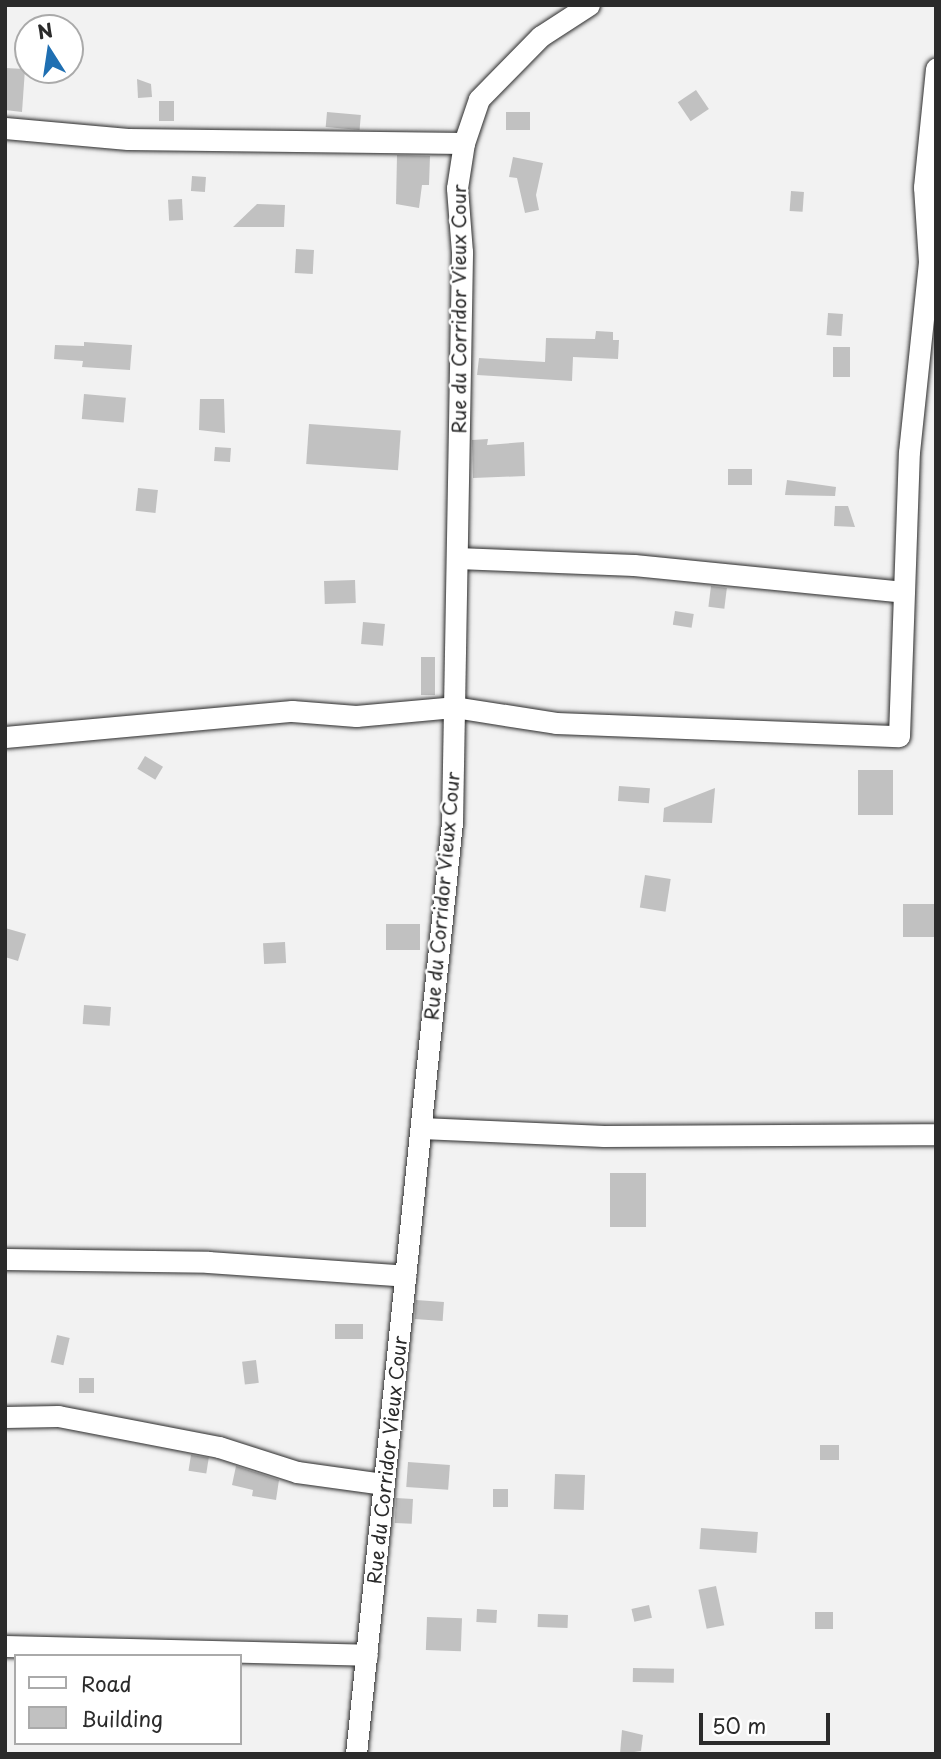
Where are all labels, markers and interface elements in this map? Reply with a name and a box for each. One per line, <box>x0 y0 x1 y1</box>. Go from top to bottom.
north arrow <box>14 14 84 84</box>
text: N <box>35 15 55 46</box>
street label: Rue du Corridor Vieux Cour <box>448 183 470 435</box>
street label: Rue du Corridor Vieux Cour <box>420 769 464 1023</box>
street label: Rue du Corridor Vieux Cour <box>362 1333 412 1587</box>
legend <box>14 1654 242 1745</box>
text: Road <box>81 1667 132 1699</box>
scale bar <box>703 1700 834 1744</box>
text: Building <box>81 1702 163 1734</box>
text: 50 m <box>712 1709 766 1741</box>

